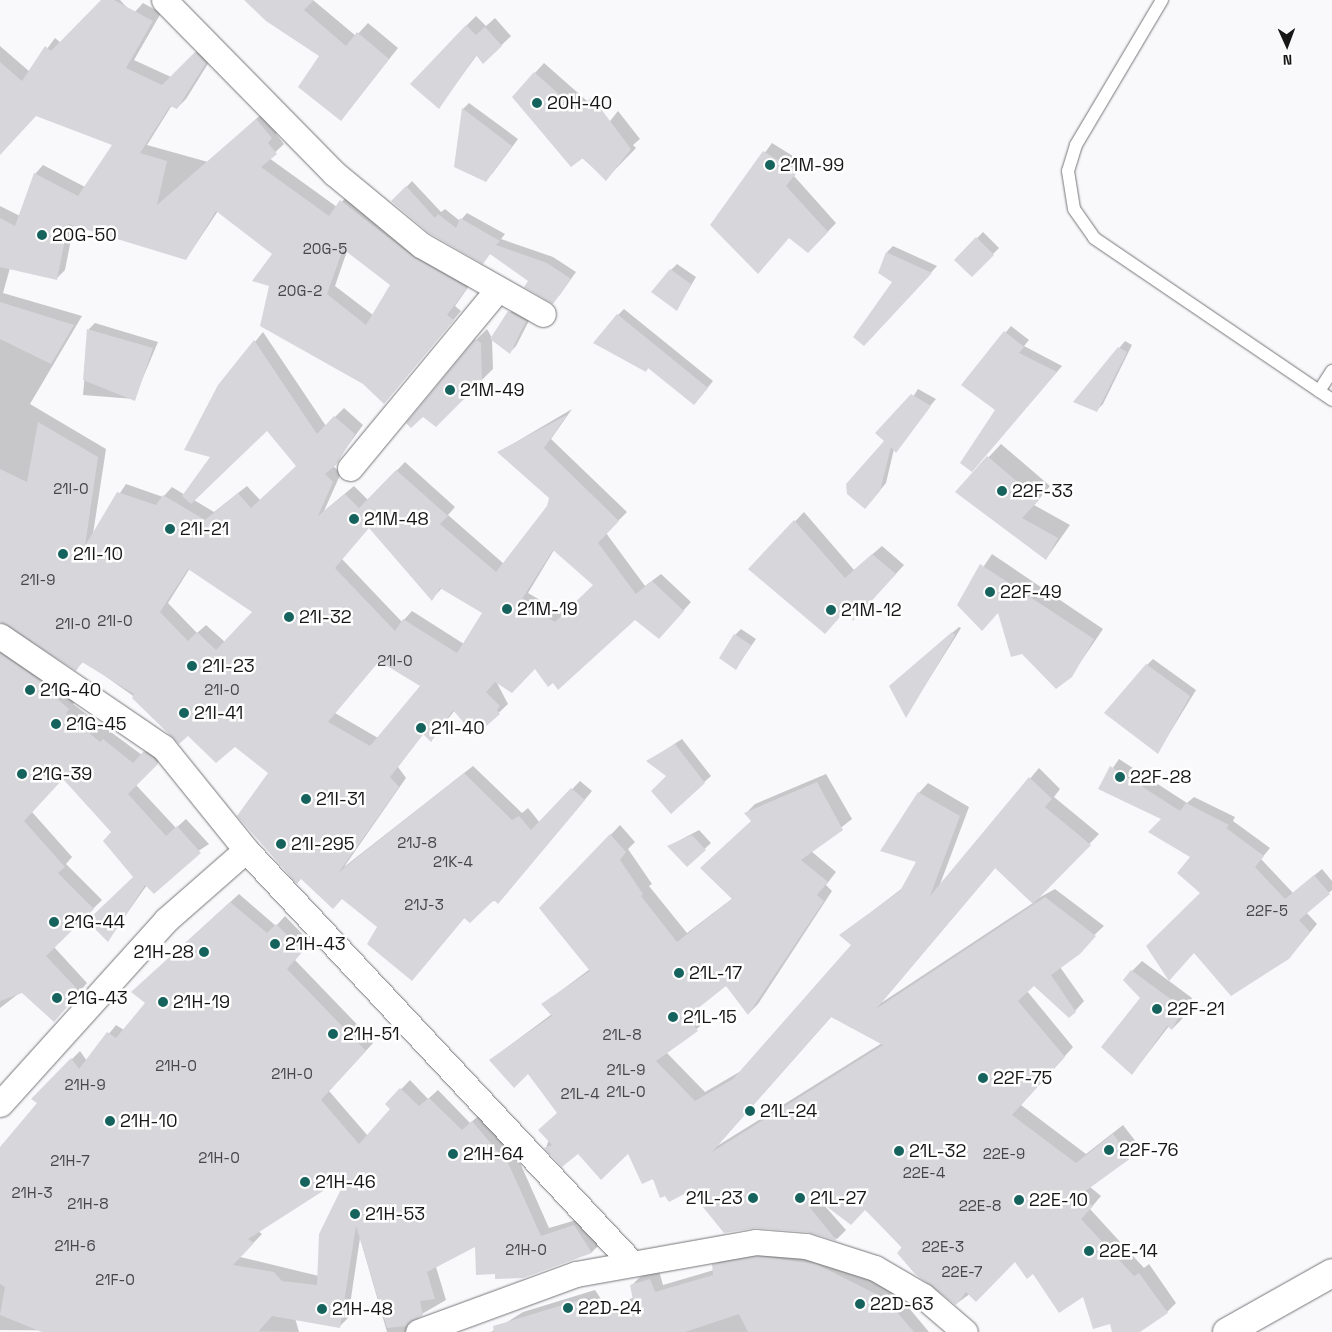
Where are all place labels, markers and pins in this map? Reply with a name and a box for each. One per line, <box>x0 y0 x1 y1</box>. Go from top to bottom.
place label: 20H-40 <box>547 92 612 114</box>
marker: 20H-40 <box>531 97 543 109</box>
place label: 21M-99 <box>780 154 844 176</box>
marker: 21M-99 <box>764 159 776 171</box>
place label: 20G-50 <box>52 224 117 246</box>
marker: 20G-50 <box>36 229 48 241</box>
place label: 21M-49 <box>460 379 524 401</box>
marker: 21M-49 <box>444 384 456 396</box>
place label: 22F-33 <box>1012 480 1073 502</box>
marker: 22F-33 <box>996 485 1008 497</box>
place label: 21M-48 <box>364 508 429 530</box>
marker: 21M-48 <box>348 513 360 525</box>
place label: 21I-21 <box>180 518 229 540</box>
marker: 21I-21 <box>164 523 176 535</box>
place label: 21I-10 <box>73 543 123 565</box>
marker: 21I-10 <box>57 548 69 560</box>
place label: 22F-49 <box>1000 581 1062 603</box>
marker: 22F-49 <box>984 586 996 598</box>
place label: 21M-19 <box>517 598 578 620</box>
place label: 21M-12 <box>841 599 902 621</box>
marker: 21M-19 <box>501 603 513 615</box>
marker: 21M-12 <box>825 604 837 616</box>
place label: 21I-32 <box>299 606 352 628</box>
marker: 21I-32 <box>283 611 295 623</box>
place label: 21I-23 <box>202 655 255 677</box>
marker: 21I-23 <box>186 660 198 672</box>
place label: 21G-40 <box>40 679 101 701</box>
marker: 21G-40 <box>24 684 36 696</box>
place label: 21I-41 <box>194 702 243 724</box>
marker: 21I-41 <box>178 707 190 719</box>
place label: 21G-45 <box>66 713 126 735</box>
place label: 21I-40 <box>431 717 485 739</box>
marker: 21G-45 <box>50 718 62 730</box>
marker: 21I-40 <box>415 722 427 734</box>
place label: 21G-39 <box>32 763 92 785</box>
place label: 22F-28 <box>1130 766 1192 788</box>
marker: 21G-39 <box>16 768 28 780</box>
marker: 22F-28 <box>1114 771 1126 783</box>
place label: 21I-31 <box>316 788 365 810</box>
marker: 21I-31 <box>300 793 312 805</box>
place label: 21I-295 <box>291 833 355 855</box>
marker: 21I-295 <box>275 838 287 850</box>
place label: 21G-44 <box>64 911 125 933</box>
marker: 21G-44 <box>48 916 60 928</box>
place label: 21H-43 <box>285 933 345 955</box>
marker: 21H-43 <box>269 938 281 950</box>
place label: 21H-28 <box>134 941 194 963</box>
marker: 21H-28 <box>198 946 210 958</box>
place label: 21L-17 <box>689 962 742 984</box>
marker: 21L-17 <box>673 967 685 979</box>
place label: 21G-43 <box>67 987 128 1009</box>
place label: 21H-19 <box>173 991 230 1013</box>
marker: 21G-43 <box>51 992 63 1004</box>
marker: 21H-19 <box>157 996 169 1008</box>
place label: 22F-21 <box>1167 998 1225 1020</box>
marker: 22F-21 <box>1151 1003 1163 1015</box>
place label: 21L-15 <box>683 1006 737 1028</box>
marker: 21L-15 <box>667 1011 679 1023</box>
place label: 21H-51 <box>343 1023 399 1045</box>
marker: 21H-51 <box>327 1028 339 1040</box>
place label: 22F-75 <box>993 1067 1052 1089</box>
marker: 22F-75 <box>977 1072 989 1084</box>
place label: 21L-24 <box>760 1100 817 1122</box>
marker: 21L-24 <box>744 1105 756 1117</box>
place label: 21H-10 <box>120 1110 177 1132</box>
marker: 21H-10 <box>104 1115 116 1127</box>
place label: 22F-76 <box>1119 1139 1178 1161</box>
place label: 21L-32 <box>909 1140 966 1162</box>
place label: 21H-64 <box>463 1143 524 1165</box>
marker: 22F-76 <box>1103 1144 1115 1156</box>
marker: 21L-32 <box>893 1145 905 1157</box>
marker: 21H-64 <box>447 1148 459 1160</box>
place label: 21H-46 <box>315 1171 376 1193</box>
marker: 21H-46 <box>299 1176 311 1188</box>
place label: 21L-23 <box>686 1187 743 1209</box>
place label: 21L-27 <box>810 1187 866 1209</box>
place label: 22E-10 <box>1029 1189 1088 1211</box>
marker: 21L-23 <box>747 1192 759 1204</box>
marker: 21L-27 <box>794 1192 806 1204</box>
marker: 22E-10 <box>1013 1194 1025 1206</box>
place label: 21H-53 <box>365 1203 425 1225</box>
marker: 21H-53 <box>349 1208 361 1220</box>
place label: 22E-14 <box>1099 1240 1158 1262</box>
marker: 22E-14 <box>1083 1245 1095 1257</box>
place label: 22D-63 <box>870 1293 934 1315</box>
place label: 22D-24 <box>578 1297 641 1319</box>
place label: 21H-48 <box>332 1298 393 1320</box>
marker: 22D-63 <box>854 1298 866 1310</box>
marker: 22D-24 <box>562 1302 574 1314</box>
marker: 21H-48 <box>316 1303 328 1315</box>

